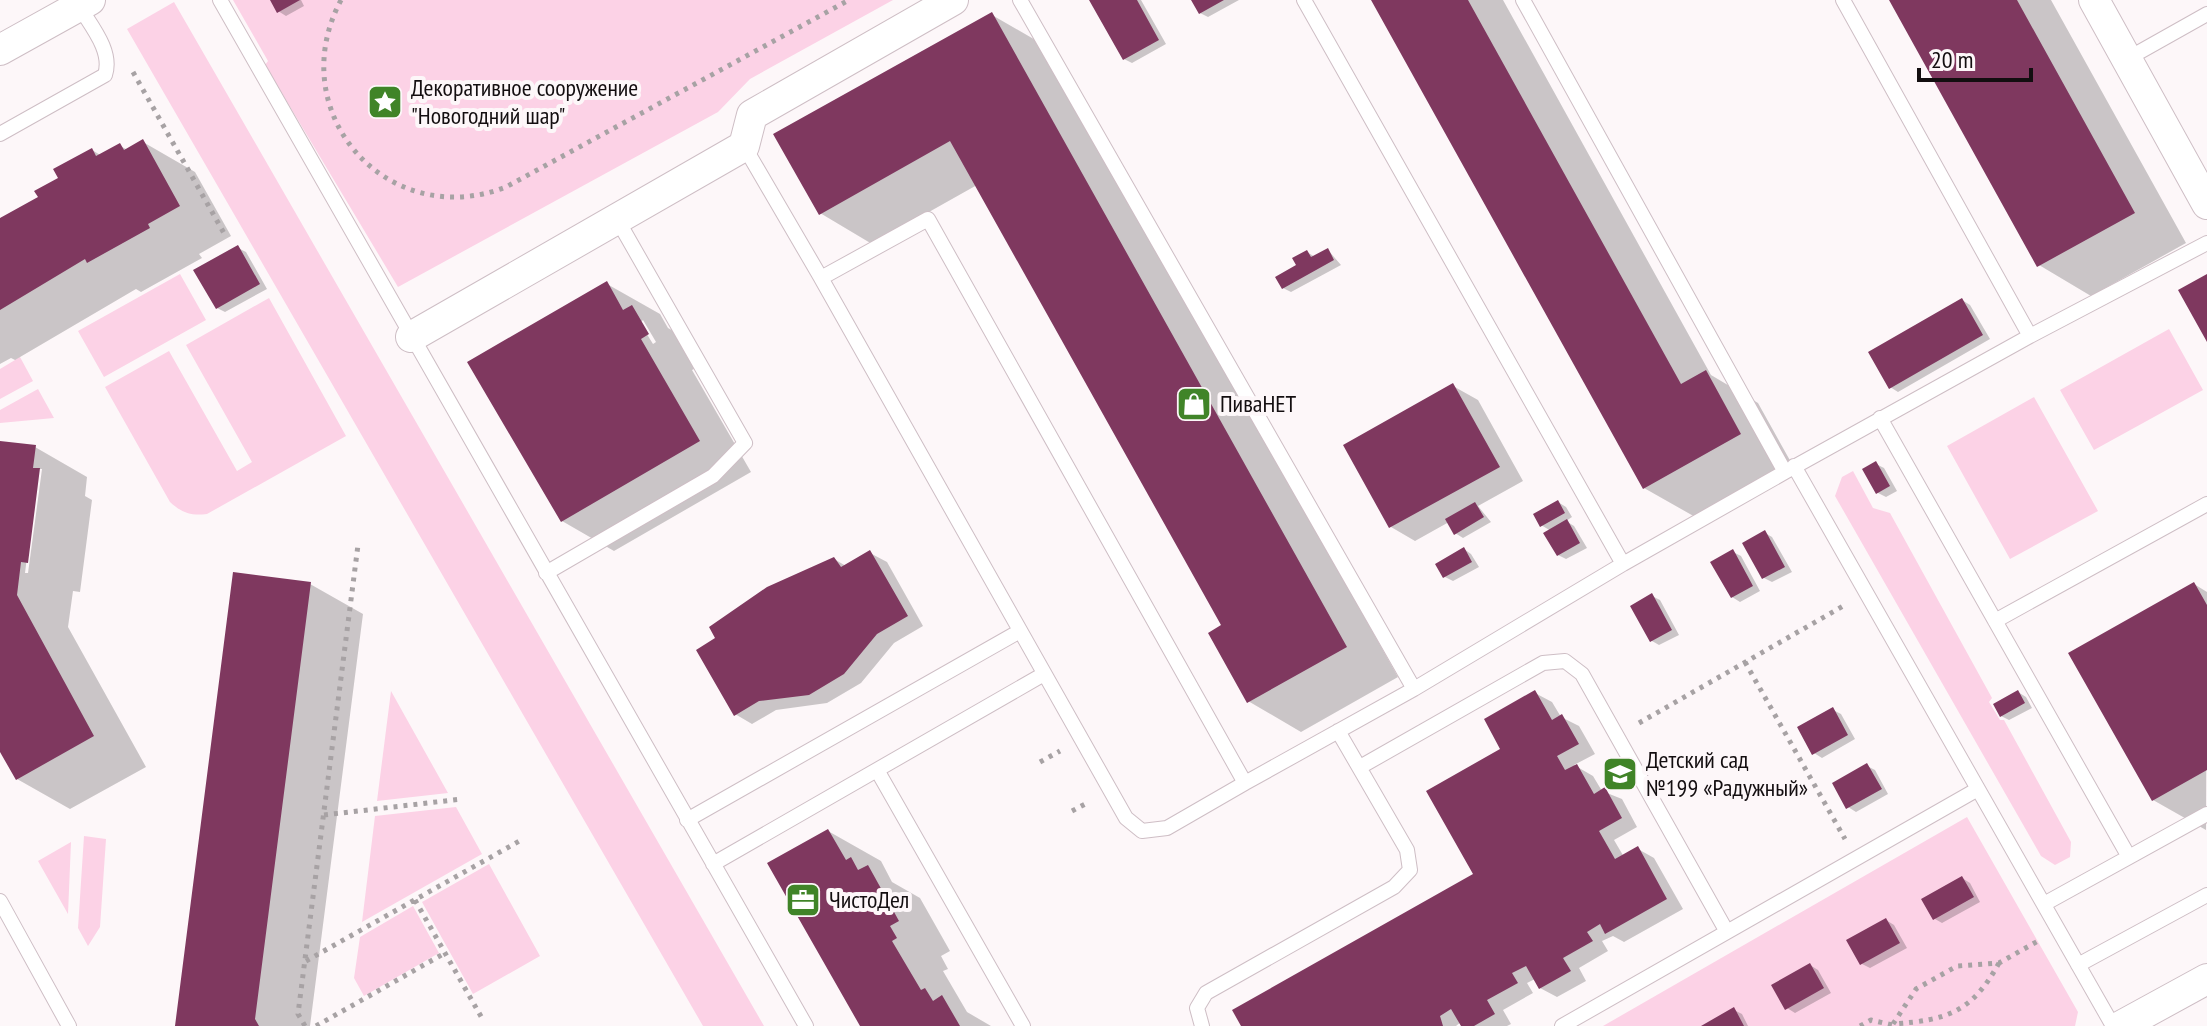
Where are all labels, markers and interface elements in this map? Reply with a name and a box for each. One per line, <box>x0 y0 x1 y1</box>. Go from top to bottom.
scale bar <box>1919 32 2031 82</box>
text: 20 m <box>1931 44 1973 75</box>
place label: Декоративное сооружение "Новогодний шар" <box>411 72 638 131</box>
place icon: Декоративное сооружение "Новогодний шар" <box>366 83 404 121</box>
shop icon: ПиваНЕТ <box>1175 385 1213 423</box>
place label: ПиваНЕТ <box>1220 388 1297 419</box>
place label: Детский сад №199 «Радужный» <box>1646 744 1808 803</box>
school or university icon: Детский сад №199 «Радужный» <box>1601 755 1639 793</box>
office icon: ЧистоДел <box>784 881 822 919</box>
place label: ЧистоДел <box>829 884 909 915</box>

